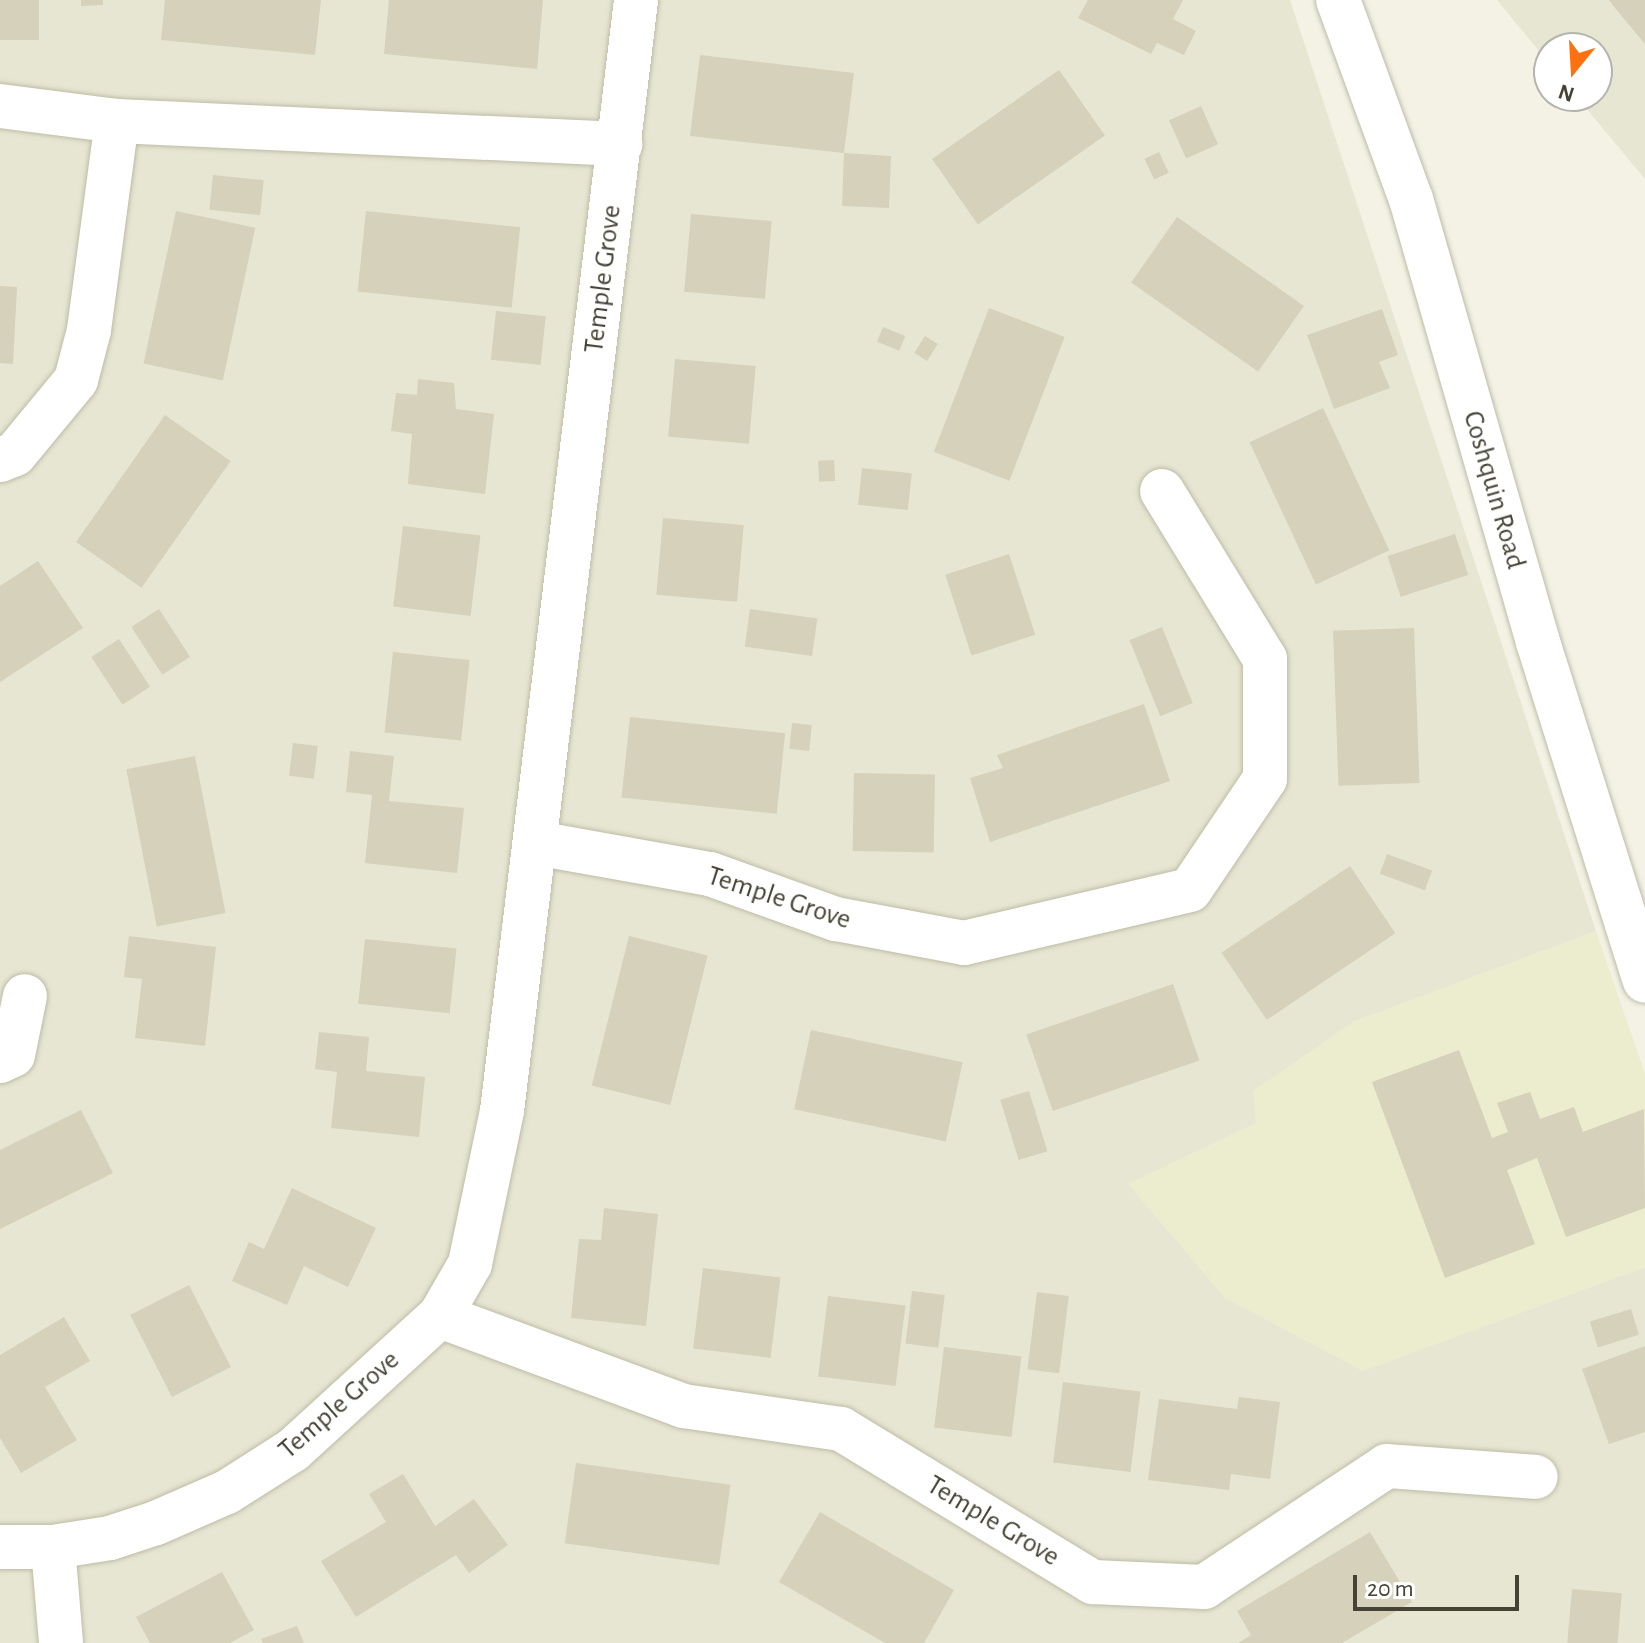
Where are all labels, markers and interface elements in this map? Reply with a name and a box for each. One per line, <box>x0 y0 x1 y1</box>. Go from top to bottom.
north arrow <box>1533 32 1613 112</box>
text: N <box>1556 80 1577 106</box>
street label: Temple Grove <box>577 203 629 355</box>
street label: Coshquin Road <box>1455 407 1533 573</box>
street label: Temple Grove <box>703 859 855 937</box>
street label: Temple Grove <box>272 1343 406 1467</box>
street label: Temple Grove <box>921 1468 1065 1574</box>
scale bar <box>1357 1559 1523 1609</box>
text: 20 m <box>1367 1577 1414 1601</box>

